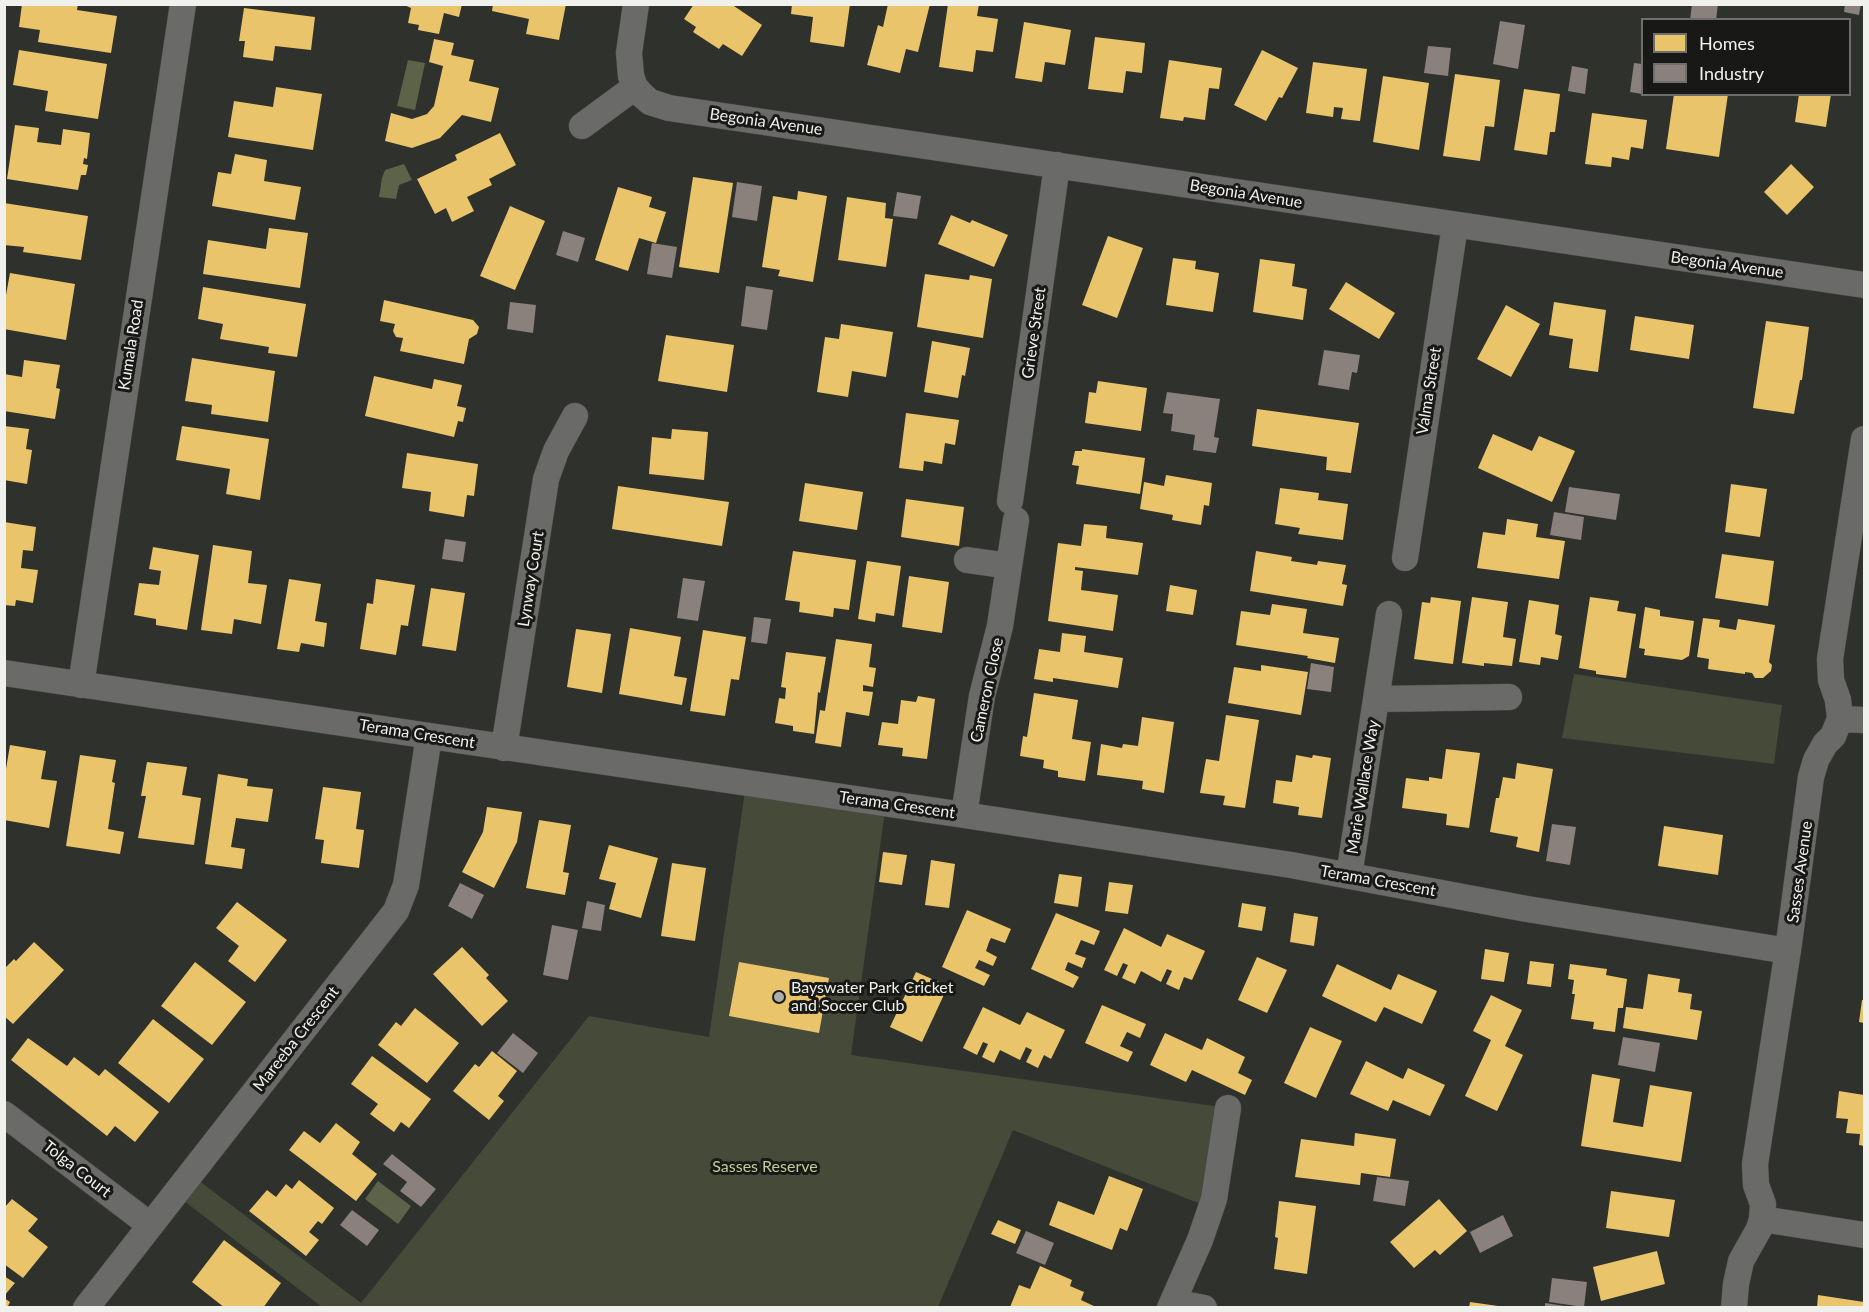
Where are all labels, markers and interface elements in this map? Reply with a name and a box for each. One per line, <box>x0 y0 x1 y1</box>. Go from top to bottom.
legend <box>1641 18 1851 96</box>
text: Homes <box>1699 32 1755 54</box>
text: Industry <box>1699 62 1764 84</box>
street label: Begonia Avenue <box>708 105 824 139</box>
street label: Begonia Avenue <box>1188 176 1304 212</box>
street label: Begonia Avenue <box>1669 248 1785 282</box>
street label: Grieve Street <box>1018 286 1050 380</box>
street label: Kumala Road <box>114 298 148 392</box>
street label: Valma Street <box>1413 346 1445 436</box>
street label: Lynway Court <box>514 530 548 628</box>
street label: Cameron Close <box>967 636 1007 744</box>
street label: Terama Crescent <box>358 715 476 753</box>
street label: Marie Wallace Way <box>1343 719 1383 855</box>
street label: Terama Crescent <box>838 787 956 823</box>
street label: Sasses Avenue <box>1783 820 1817 924</box>
street label: Terama Crescent <box>1319 861 1437 901</box>
place label: Bayswater Park Cricket and Soccer Club <box>791 978 953 1016</box>
street label: Mareeba Crescent <box>249 983 343 1095</box>
marker: Bayswater Park Cricket and Soccer Club <box>772 990 786 1004</box>
street label: Tolga Court <box>39 1137 115 1201</box>
park label: Sasses Reserve <box>712 1157 818 1177</box>

